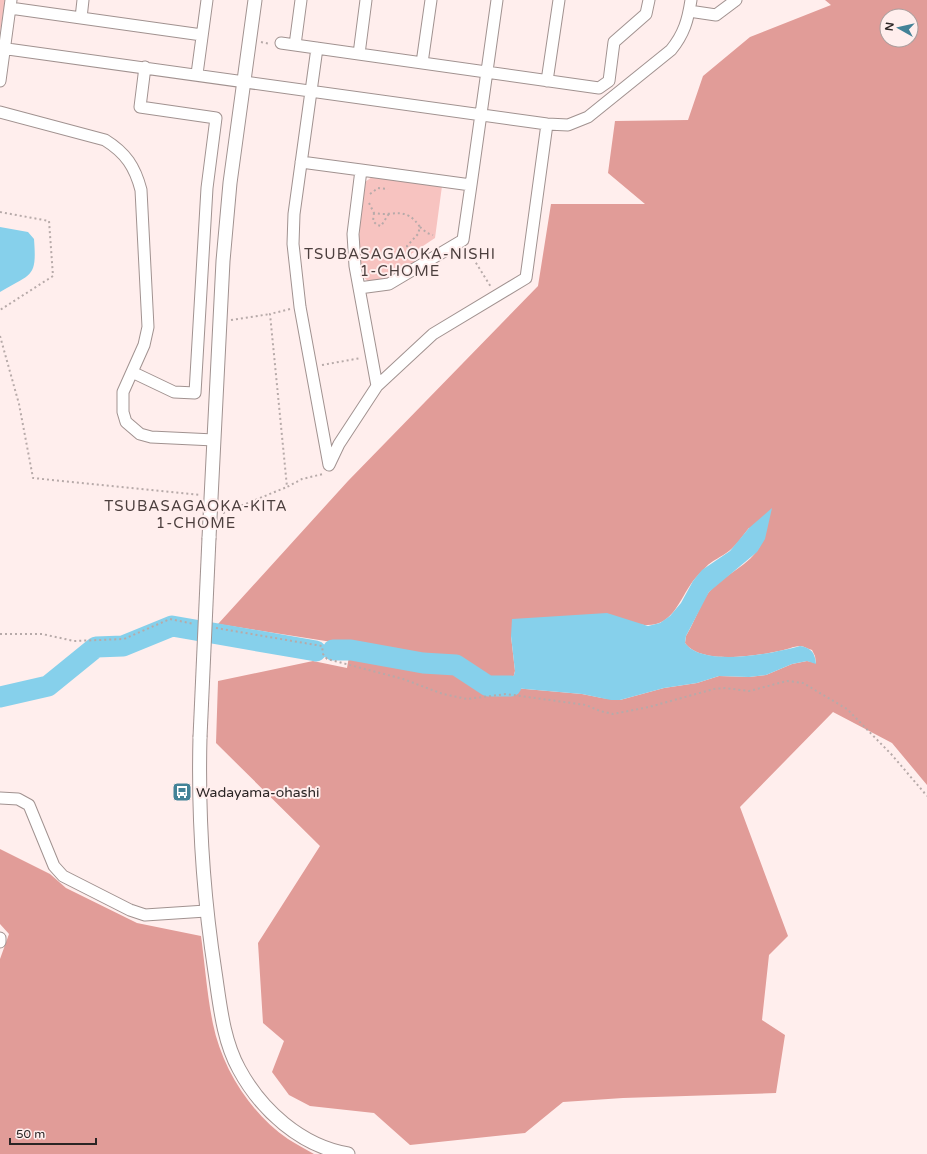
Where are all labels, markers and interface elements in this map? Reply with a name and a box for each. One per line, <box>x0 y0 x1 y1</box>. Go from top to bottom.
north arrow <box>879 8 919 48</box>
text: N <box>883 21 897 32</box>
district label: TSUBASAGAOKA-NISHI 1-CHOME <box>304 245 496 280</box>
district label: TSUBASAGAOKA-KITA 1-CHOME <box>104 497 288 532</box>
bus stop icon: Wadayama-ohashi <box>171 781 193 803</box>
place label: Wadayama-ohashi <box>196 784 319 801</box>
scale bar <box>10 1120 96 1146</box>
text: 50 m <box>16 1127 45 1141</box>

